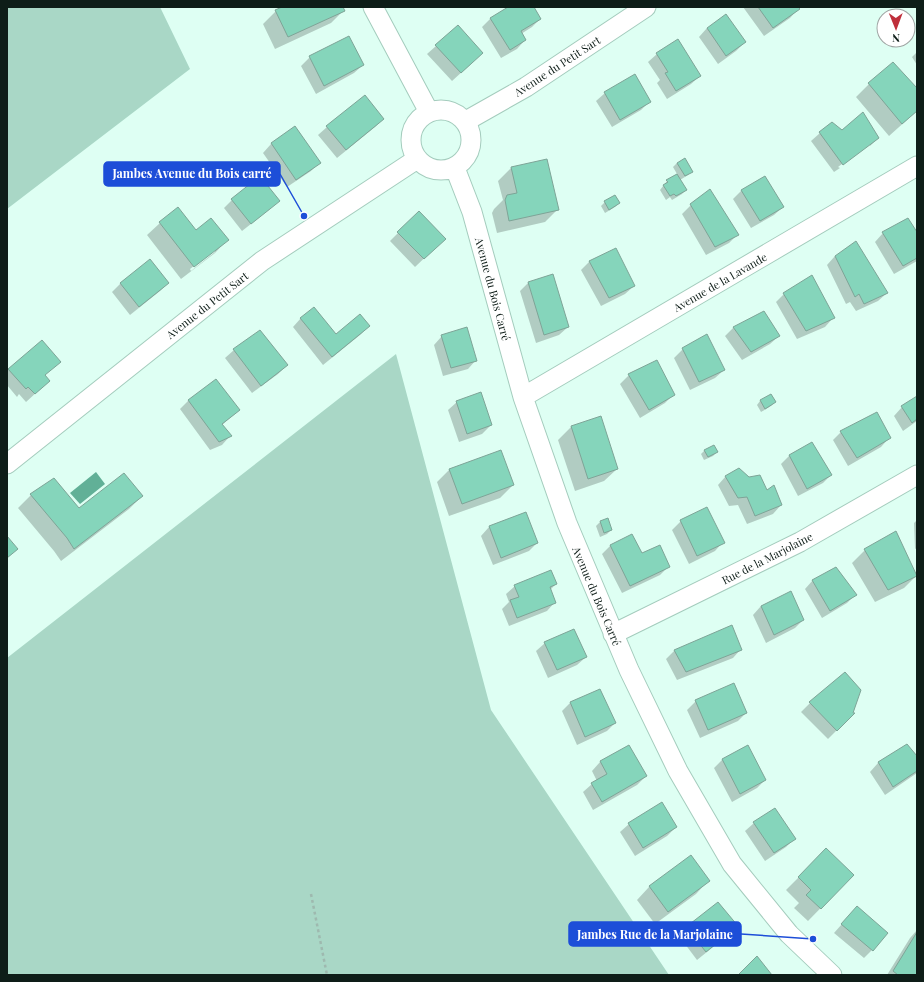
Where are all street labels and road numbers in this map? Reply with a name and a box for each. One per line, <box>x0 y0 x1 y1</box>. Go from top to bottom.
street label: Avenue du Petit Sart <box>510 32 603 100</box>
street label: Avenue du Bois Carré <box>472 235 514 343</box>
street label: Avenue de la Lavande <box>670 249 770 315</box>
street label: Avenue du Petit Sart <box>162 268 251 342</box>
street label: Rue de la Marjolaine <box>719 528 815 587</box>
street label: Avenue du Bois Carré <box>569 543 625 648</box>

